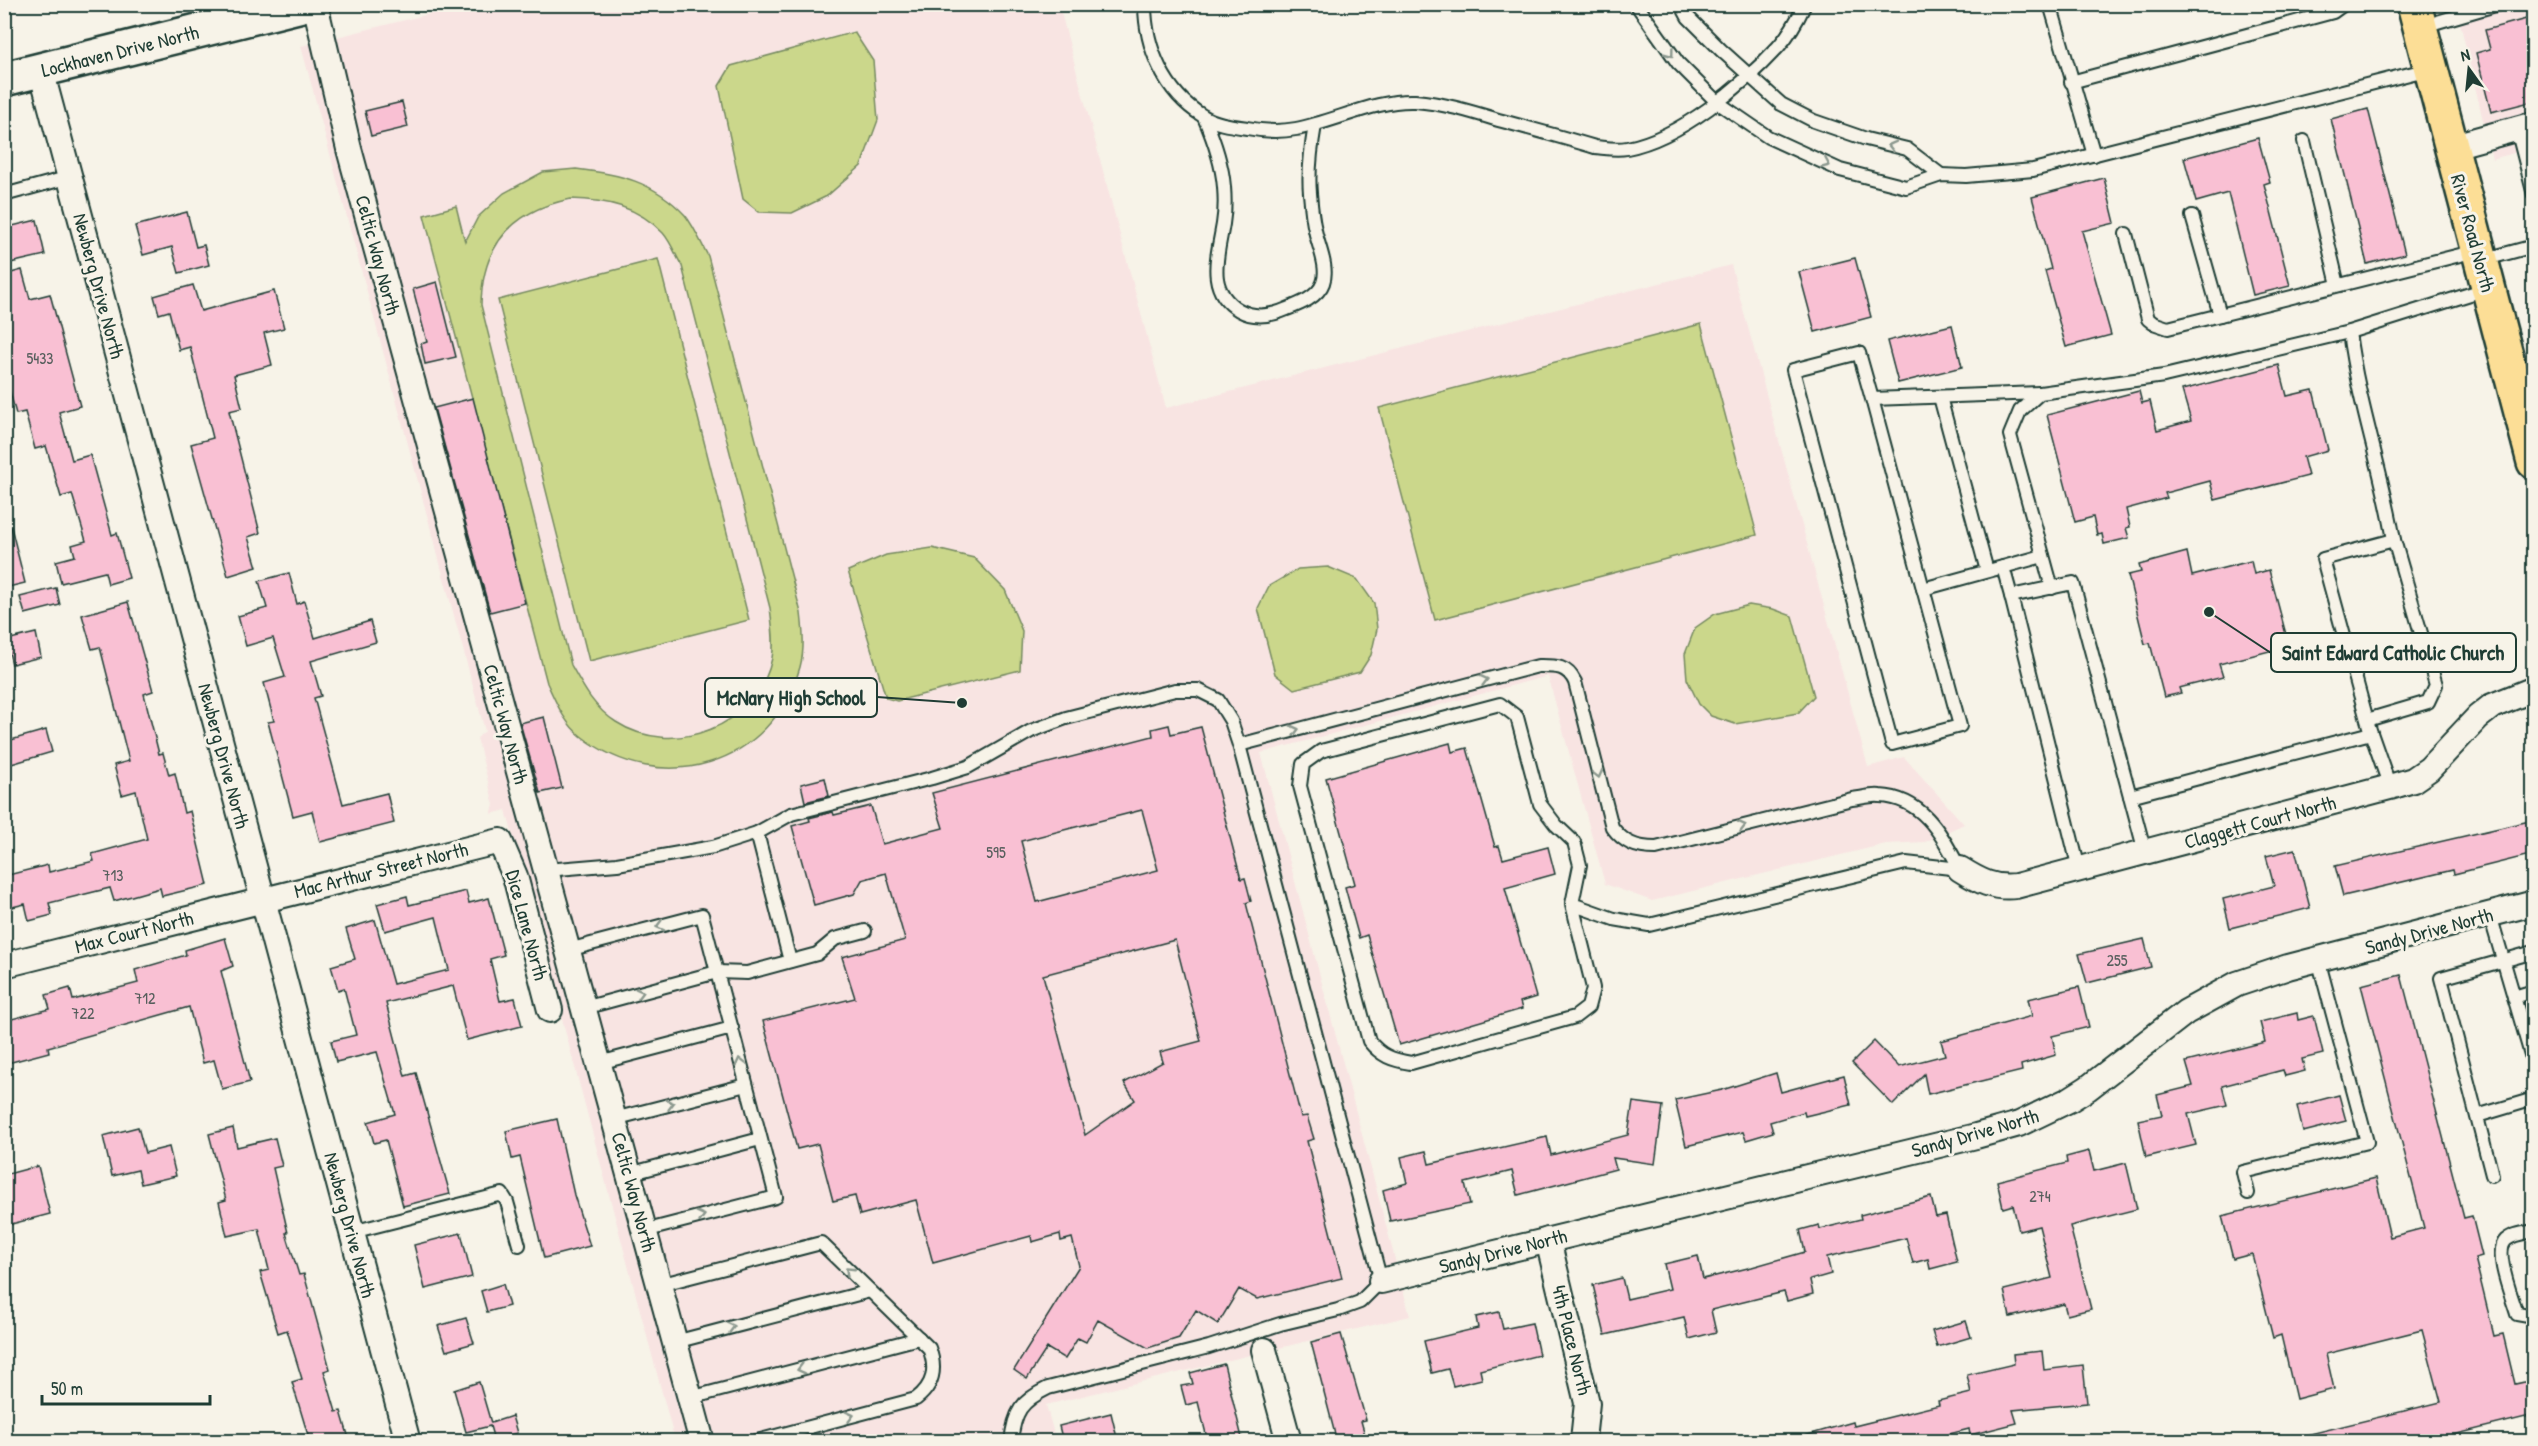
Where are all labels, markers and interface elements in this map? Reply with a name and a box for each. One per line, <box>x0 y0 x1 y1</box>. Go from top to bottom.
street label: Lockhaven Drive North <box>38 18 201 83</box>
north arrow <box>2439 39 2499 99</box>
text: N <box>2458 43 2473 66</box>
one-way arrow <box>1662 46 1673 57</box>
one-way arrow <box>1887 140 1897 153</box>
one-way arrow <box>1820 157 1831 169</box>
street label: River Road North <box>2445 171 2502 295</box>
street label: Celtic Way North <box>350 192 407 318</box>
street label: Newberg Drive North <box>67 210 132 361</box>
house number: 5433 <box>26 347 54 369</box>
callout: Saint Edward Catholic Church <box>2271 633 2516 672</box>
text: Saint Edward Catholic Church <box>2282 638 2504 667</box>
street label: Celtic Way North <box>478 661 535 787</box>
one-way arrow <box>1478 675 1489 687</box>
callout: McNary High School <box>705 678 877 717</box>
street label: Newberg Drive North <box>192 680 257 831</box>
text: McNary High School <box>717 683 866 713</box>
one-way arrow <box>1290 724 1300 737</box>
one-way arrow <box>1591 769 1604 779</box>
street label: Claggett Court North <box>2181 788 2339 855</box>
one-way arrow <box>1737 821 1747 834</box>
street label: Mac Arthur Street North <box>291 835 470 904</box>
house number: 595 <box>986 841 1006 863</box>
house number: 713 <box>103 864 123 886</box>
street label: Dice Lane North <box>500 867 555 983</box>
street label: Sandy Drive North <box>2362 901 2496 960</box>
street label: Max Court North <box>72 904 196 959</box>
one-way arrow <box>656 919 666 931</box>
house number: 255 <box>2106 949 2128 971</box>
house number: 712 <box>134 987 156 1009</box>
one-way arrow <box>634 988 645 1000</box>
house number: 722 <box>72 1002 95 1024</box>
one-way arrow <box>735 1058 748 1068</box>
one-way arrow <box>665 1099 675 1112</box>
street label: Sandy Drive North <box>1908 1102 2041 1164</box>
street label: Celtic Way North <box>606 1129 663 1255</box>
street label: Newberg Drive North <box>318 1149 383 1300</box>
house number: 274 <box>2029 1185 2051 1207</box>
one-way arrow <box>696 1211 706 1224</box>
street label: Sandy Drive North <box>1436 1222 1570 1279</box>
one-way arrow <box>846 1267 856 1278</box>
street label: 4th Place North <box>1546 1282 1599 1398</box>
one-way arrow <box>726 1321 736 1334</box>
one-way arrow <box>796 1362 807 1374</box>
scale bar <box>42 1368 210 1406</box>
text: 50 m <box>51 1376 83 1401</box>
one-way arrow <box>845 1411 855 1424</box>

